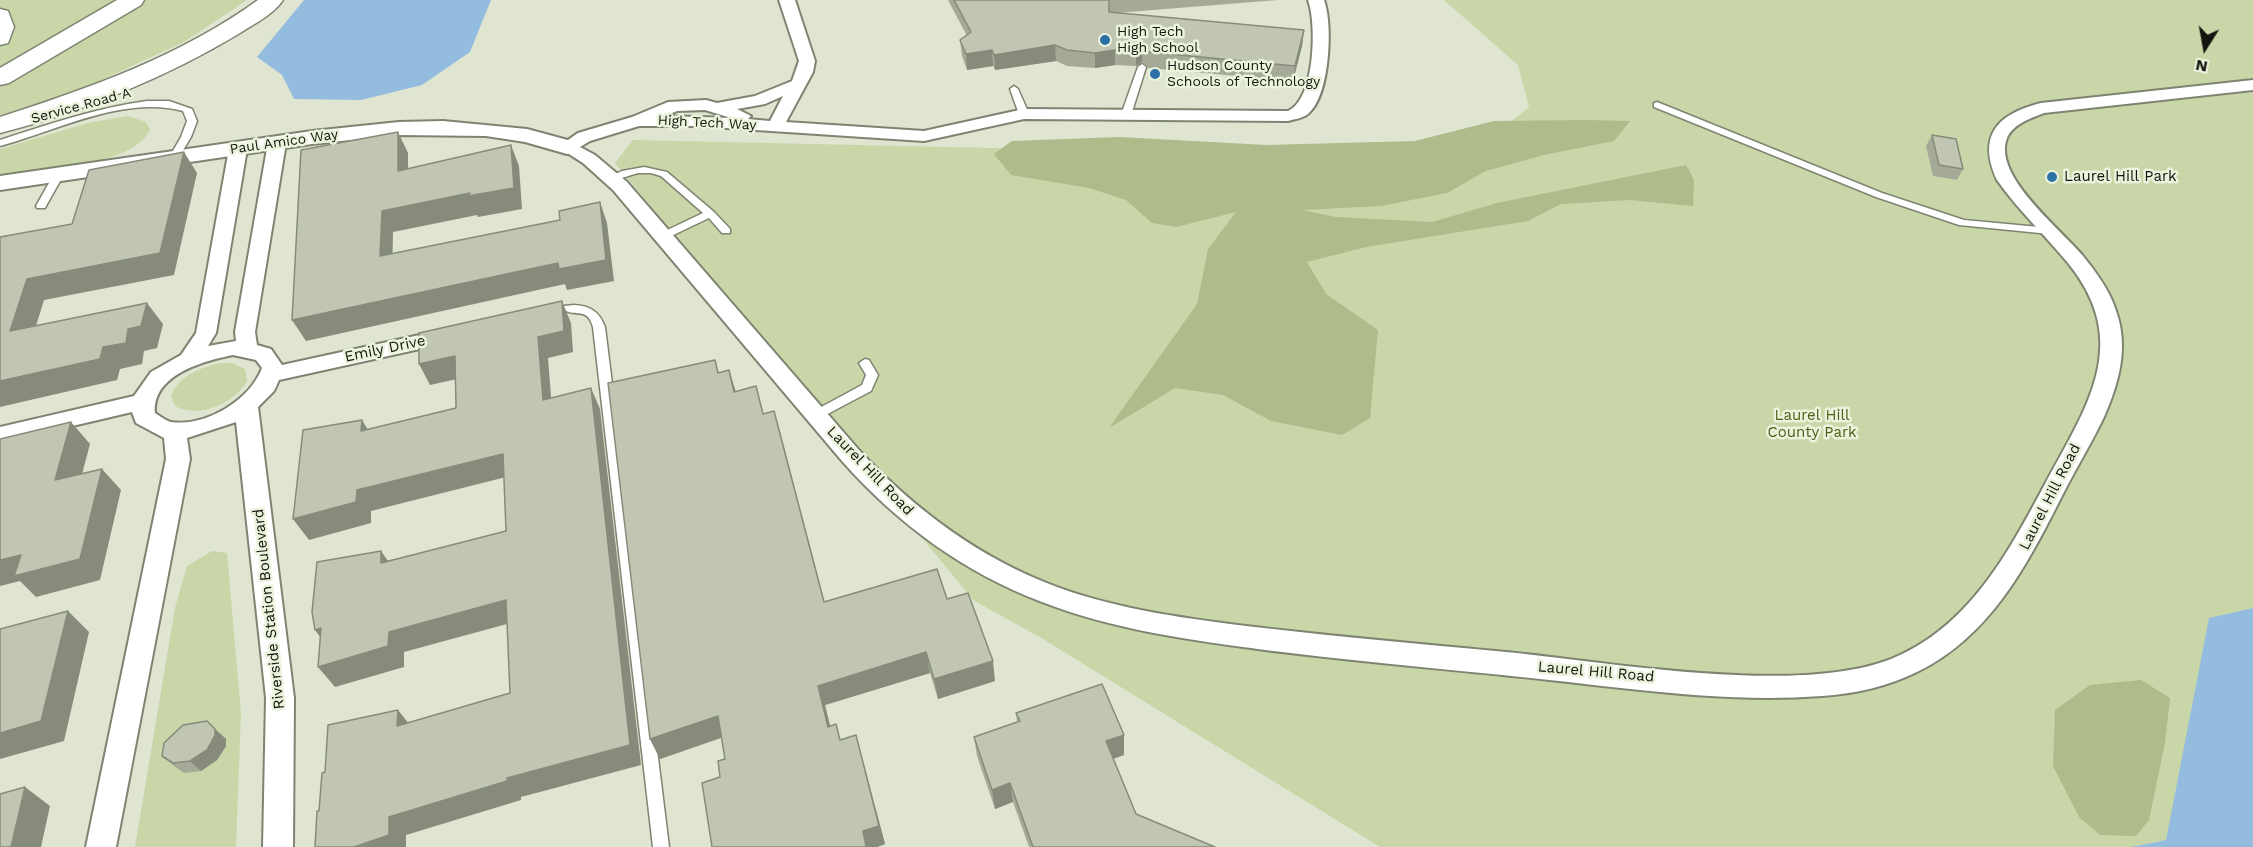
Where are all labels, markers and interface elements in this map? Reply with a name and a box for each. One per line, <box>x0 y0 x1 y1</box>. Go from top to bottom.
north arrow <box>2175 18 2235 78</box>
place label: High Tech High School <box>1117 24 1198 56</box>
marker: High Tech High School <box>1098 33 1112 47</box>
text: N <box>2194 56 2209 77</box>
place label: Hudson County Schools of Technology <box>1167 58 1320 90</box>
marker: Hudson County Schools of Technology <box>1148 67 1162 81</box>
street label: Service Road A <box>29 85 133 127</box>
street label: High Tech Way <box>657 112 757 134</box>
street label: Paul Amico Way <box>229 126 339 158</box>
place label: Laurel Hill Park <box>2064 168 2177 186</box>
marker: Laurel Hill Park <box>2045 170 2059 184</box>
street label: Emily Drive <box>343 332 427 366</box>
park label: Laurel Hill County Park <box>1767 407 1857 442</box>
street label: Laurel Hill Road <box>823 423 917 519</box>
street label: Laurel Hill Road <box>2015 441 2085 553</box>
street label: Riverside Station Boulevard <box>250 508 288 710</box>
street label: Laurel Hill Road <box>1537 658 1655 686</box>

